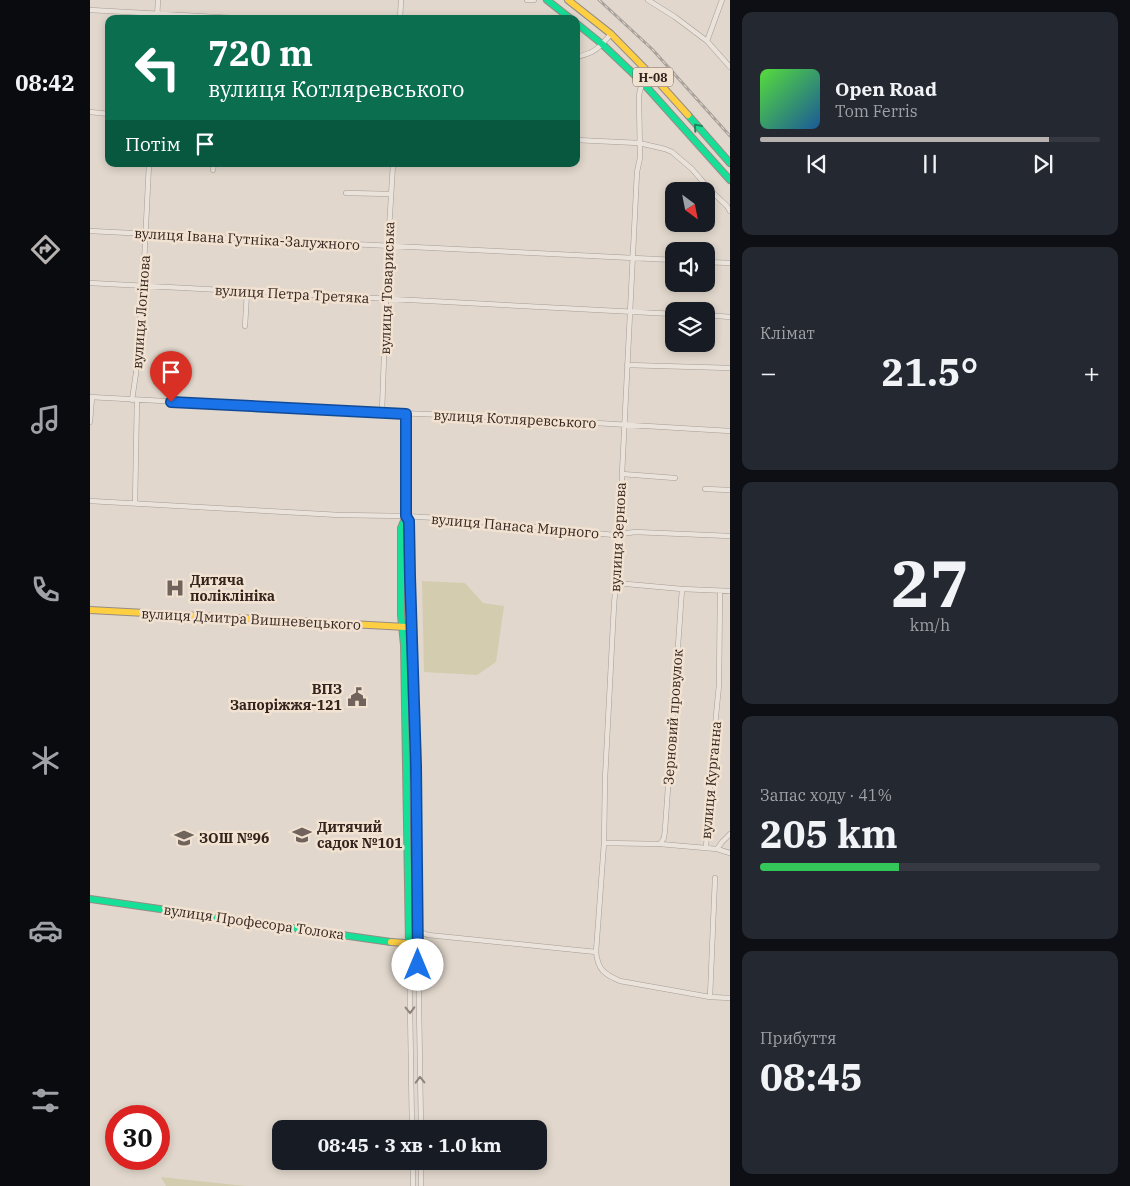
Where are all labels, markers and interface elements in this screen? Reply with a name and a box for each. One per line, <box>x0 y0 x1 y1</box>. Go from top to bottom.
text: 720 m <box>208 30 313 76</box>
icon: left <box>125 35 190 100</box>
text: 08:42 <box>15 68 75 97</box>
road number: Н-08 <box>633 68 673 86</box>
text: вулиця Котляревського <box>208 74 464 103</box>
text: Open Road <box>835 77 937 101</box>
text: Tom Ferris <box>835 101 918 121</box>
one-way arrow <box>694 123 703 132</box>
icon: arrive <box>191 130 219 158</box>
text: Потім <box>125 132 181 156</box>
icon: previous <box>803 150 831 178</box>
icon: pause <box>916 150 944 178</box>
icon: next <box>1029 150 1057 178</box>
north arrow <box>665 182 715 232</box>
map controls <box>665 182 715 352</box>
street label: вулиця Товариська <box>376 221 398 355</box>
street label: вулиця Івана Гутніка-Залужного <box>134 224 360 254</box>
icon: directions <box>28 232 63 267</box>
button: sound <box>665 242 715 292</box>
street label: вулиця Логінова <box>128 254 154 370</box>
street label: вулиця Петра Третяка <box>214 281 370 307</box>
button: layers <box>665 302 715 352</box>
text: Клімат <box>760 323 815 343</box>
text: 21.5° <box>882 347 978 396</box>
pin <box>150 351 192 402</box>
text: − <box>760 354 777 391</box>
text: + <box>1083 354 1100 391</box>
icon: arrive <box>157 358 185 386</box>
icon: music <box>28 402 63 437</box>
street label: вулиця Котляревського <box>433 406 597 432</box>
street label: вулиця Зернова <box>606 481 630 592</box>
street label: вулиця Панаса Мирного <box>430 510 600 542</box>
text: 27 <box>891 540 969 625</box>
place label: Дитяча поліклініка <box>190 571 275 605</box>
icon: phone <box>28 572 63 607</box>
hospital icon: Дитяча поліклініка <box>164 577 186 599</box>
street label: вулиця Дмитра Вишневецького <box>141 604 361 634</box>
text: km/h <box>910 615 950 635</box>
street label: Зерновий провулок <box>659 648 687 786</box>
place label: ВПЗ Запоріжжя-121 <box>230 680 342 714</box>
public building icon: ВПЗ Запоріжжя-121 <box>346 686 368 708</box>
street label: вулиця Курганна <box>697 720 725 840</box>
icon: climate <box>28 743 63 778</box>
text: Запас ходу · 41% <box>760 785 892 805</box>
text: 205 km <box>760 809 898 858</box>
place label: Дитячий садок №101 <box>317 818 403 852</box>
school or university icon: Дитячий садок №101 <box>291 824 313 846</box>
school or university icon: ЗОШ №96 <box>173 827 195 849</box>
place label: ЗОШ №96 <box>199 829 269 847</box>
street label: вулиця Професора Толока <box>163 900 346 944</box>
icon: car <box>28 913 63 948</box>
position arrow <box>391 938 443 990</box>
one-way arrow <box>405 1006 415 1014</box>
text: Прибуття <box>760 1028 836 1048</box>
text: 08:45 <box>760 1052 863 1101</box>
one-way arrow <box>415 1076 425 1084</box>
icon: filters <box>28 1083 63 1118</box>
speed limit sign: 30 <box>105 1105 170 1170</box>
text: 08:45 · 3 хв · 1.0 km <box>318 1133 501 1157</box>

